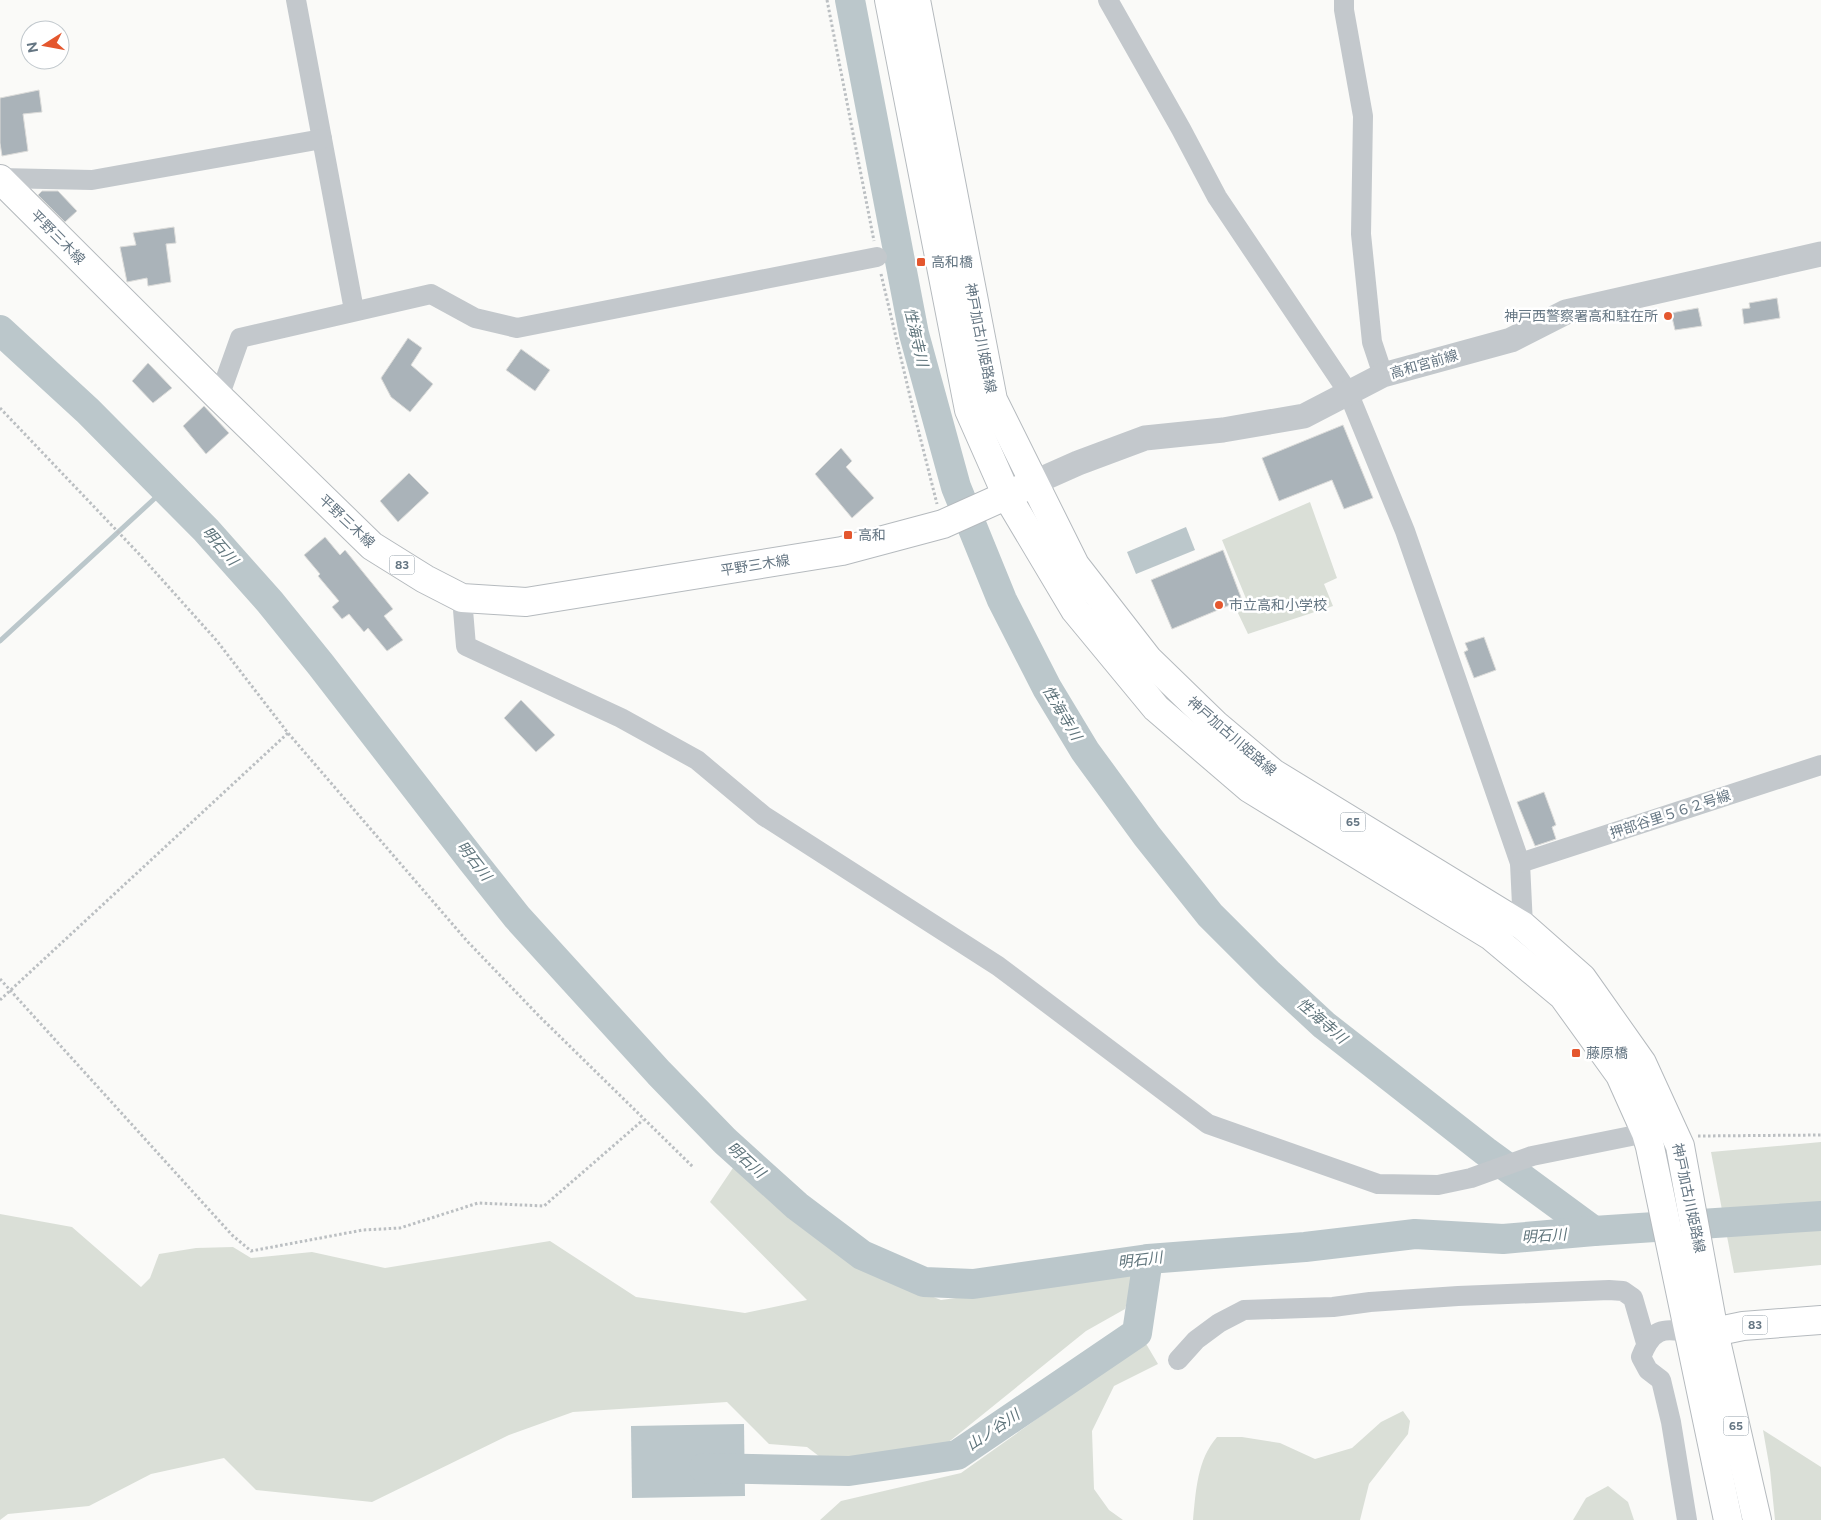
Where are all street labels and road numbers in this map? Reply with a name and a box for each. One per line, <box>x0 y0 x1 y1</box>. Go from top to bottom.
street label: 平野三木線 <box>27 207 88 268</box>
street label: 神戸加古川姫路線 <box>961 282 1000 395</box>
street label: 高和宮前線 <box>1388 347 1460 382</box>
street label: 平野三木線 <box>315 491 378 551</box>
street label: 平野三木線 <box>719 552 791 579</box>
road number: 83 <box>390 556 414 574</box>
street label: 神戸加古川姫路線 <box>1184 693 1280 780</box>
street label: 押部谷里５６２号線 <box>1608 787 1733 842</box>
road number: 65 <box>1340 812 1366 832</box>
street label: 神戸加古川姫路線 <box>1669 1142 1708 1255</box>
road number: 83 <box>1742 1316 1768 1334</box>
road number: 65 <box>1724 1416 1748 1435</box>

